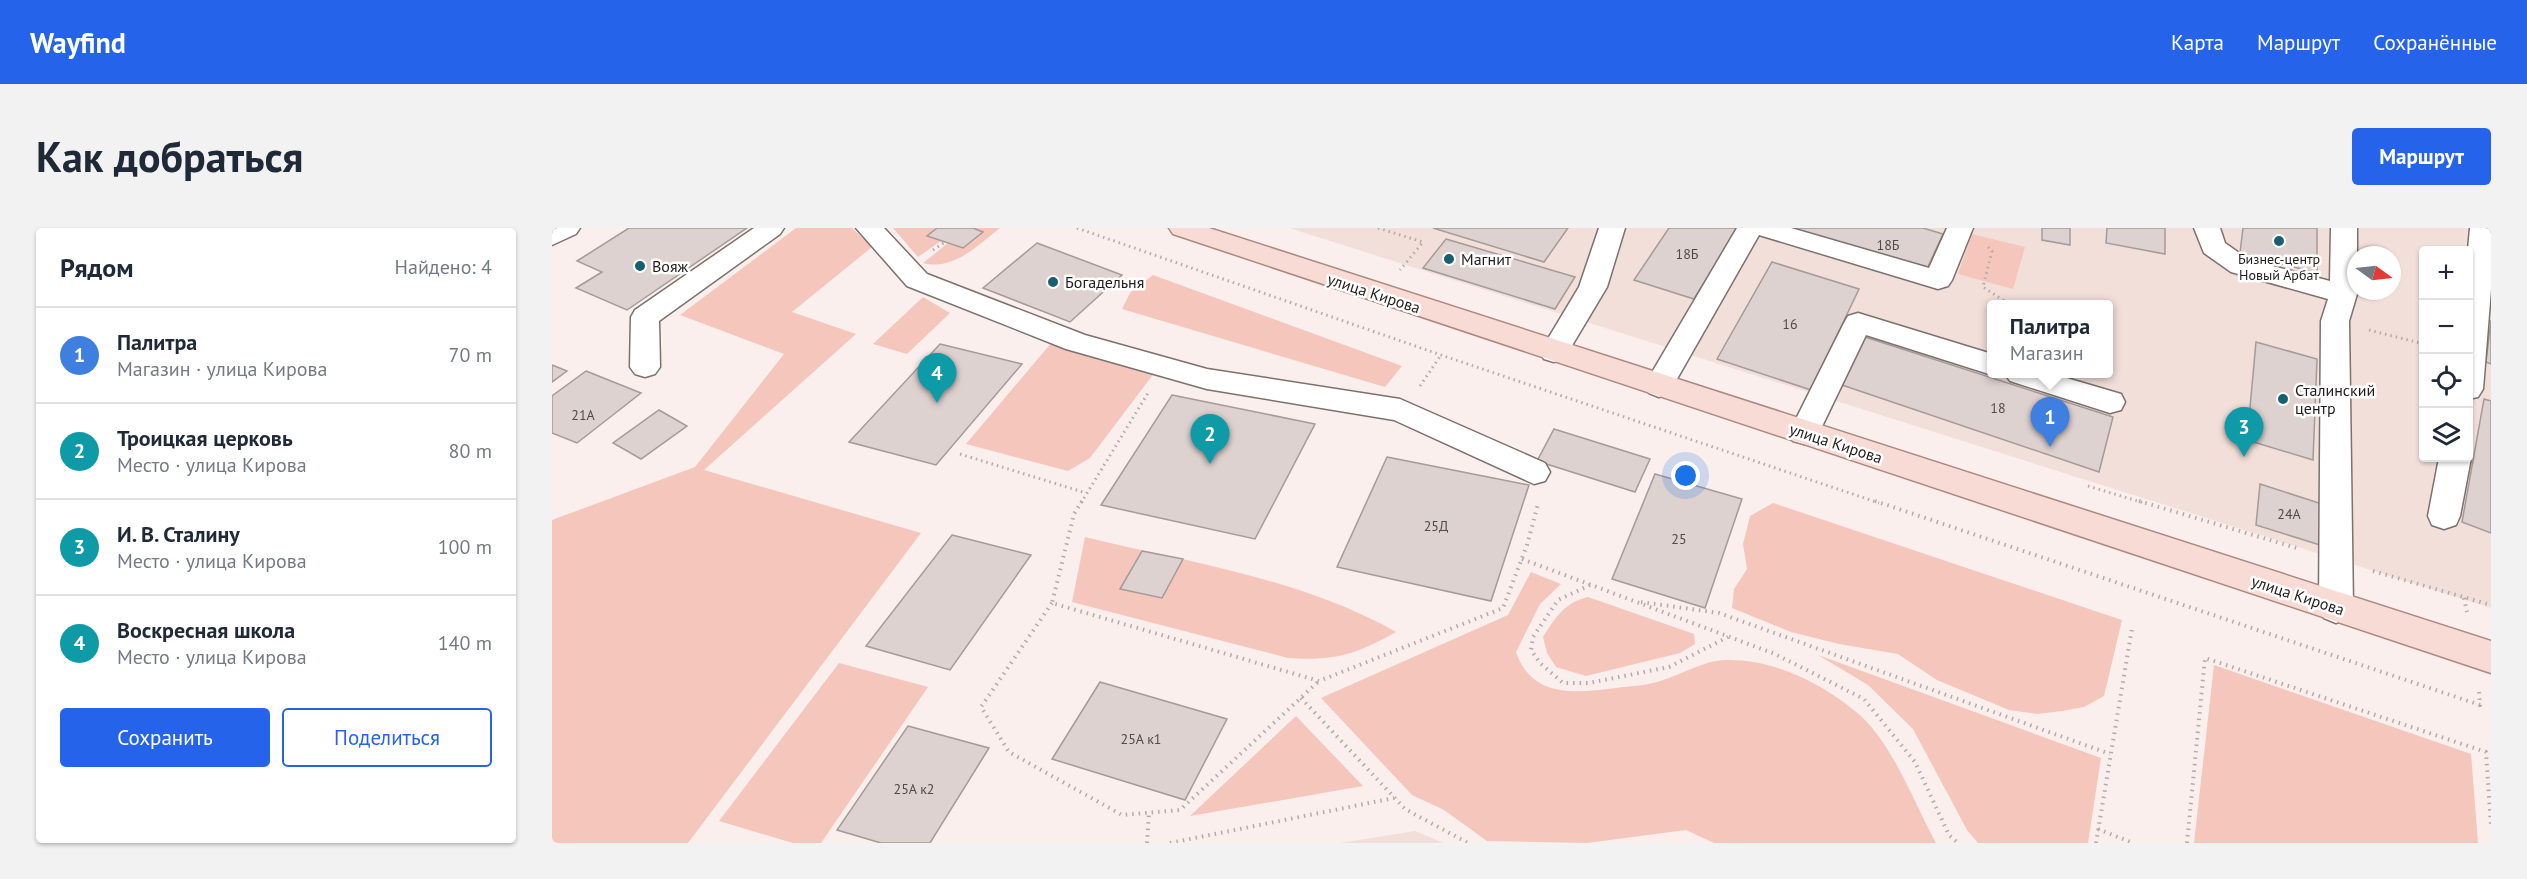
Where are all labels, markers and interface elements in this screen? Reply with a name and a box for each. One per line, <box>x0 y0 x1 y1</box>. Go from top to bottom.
text: Wayfind <box>30 24 126 61</box>
text: Карта <box>2171 29 2224 56</box>
text: Маршрут <box>2257 29 2340 56</box>
text: Сохранённые <box>2373 29 2497 56</box>
button: Маршрут <box>2352 128 2491 185</box>
text: Как добраться <box>36 129 303 184</box>
marker: Бизнес-центр Новый Арбат <box>2272 234 2286 248</box>
house number: 18Б <box>1877 236 1900 254</box>
house number: 18Б <box>1676 245 1699 263</box>
north arrow <box>2347 246 2401 300</box>
map controls <box>2419 246 2473 462</box>
button: + <box>2419 246 2473 300</box>
place label: Магнит <box>1461 249 1512 269</box>
place label: Бизнес-центр Новый Арбат <box>2238 250 2320 284</box>
text: Рядом <box>60 251 134 284</box>
marker: Магнит <box>1442 252 1456 266</box>
text: Найдено: 4 <box>395 254 492 280</box>
place label: Вояж <box>652 256 689 276</box>
marker: Вояж <box>633 259 647 273</box>
street label: улица Кирова <box>1325 269 1423 317</box>
place label: Богадельня <box>1065 272 1144 292</box>
marker: Богадельня <box>1046 275 1060 289</box>
popup <box>1987 300 2113 378</box>
button: − <box>2419 300 2473 354</box>
text: Палитра <box>2010 312 2090 340</box>
house number: 16 <box>1782 315 1798 333</box>
text: Палитра <box>117 328 197 356</box>
text: Магазин <box>2010 340 2083 366</box>
text: 1 <box>74 342 85 368</box>
text: 70 m <box>449 342 492 368</box>
pin: 4 <box>918 354 956 403</box>
button: locate <box>2419 354 2473 408</box>
text: Магазин · улица Кирова <box>117 356 327 382</box>
place label: Сталинский центр <box>2295 380 2375 418</box>
marker: Сталинский центр <box>2276 392 2290 406</box>
pin: 1 <box>2030 398 2070 447</box>
house number: 18 <box>1990 399 2006 417</box>
house number: 21А <box>571 406 596 424</box>
pin: 3 <box>2224 408 2264 457</box>
button: layers <box>2419 408 2473 462</box>
pin: 2 <box>1190 414 1230 464</box>
street label: улица Кирова <box>1787 419 1885 467</box>
text: Троицкая церковь <box>117 424 293 452</box>
text: 2 <box>74 438 85 464</box>
text: 80 m <box>449 438 492 464</box>
text: Место · улица Кирова <box>117 452 307 478</box>
your location <box>1671 461 1700 490</box>
house number: 24А <box>2277 505 2302 523</box>
house number: 25Д <box>1424 517 1448 535</box>
text: И. В. Сталину <box>117 520 240 548</box>
house number: 25 <box>1671 530 1687 548</box>
text: 3 <box>74 534 85 560</box>
text: 100 m <box>438 534 492 560</box>
text: Место · улица Кирова <box>117 548 307 574</box>
street label: улица Кирова <box>2249 571 2347 619</box>
text: Воскресная школа <box>117 616 295 644</box>
text: 4 <box>74 630 85 656</box>
text: 140 m <box>438 630 492 656</box>
text: Место · улица Кирова <box>117 644 307 670</box>
button: Сохранить <box>60 708 270 767</box>
button: Поделиться <box>282 708 492 767</box>
house number: 25А к1 <box>1121 730 1161 748</box>
house number: 25А к2 <box>894 780 934 798</box>

